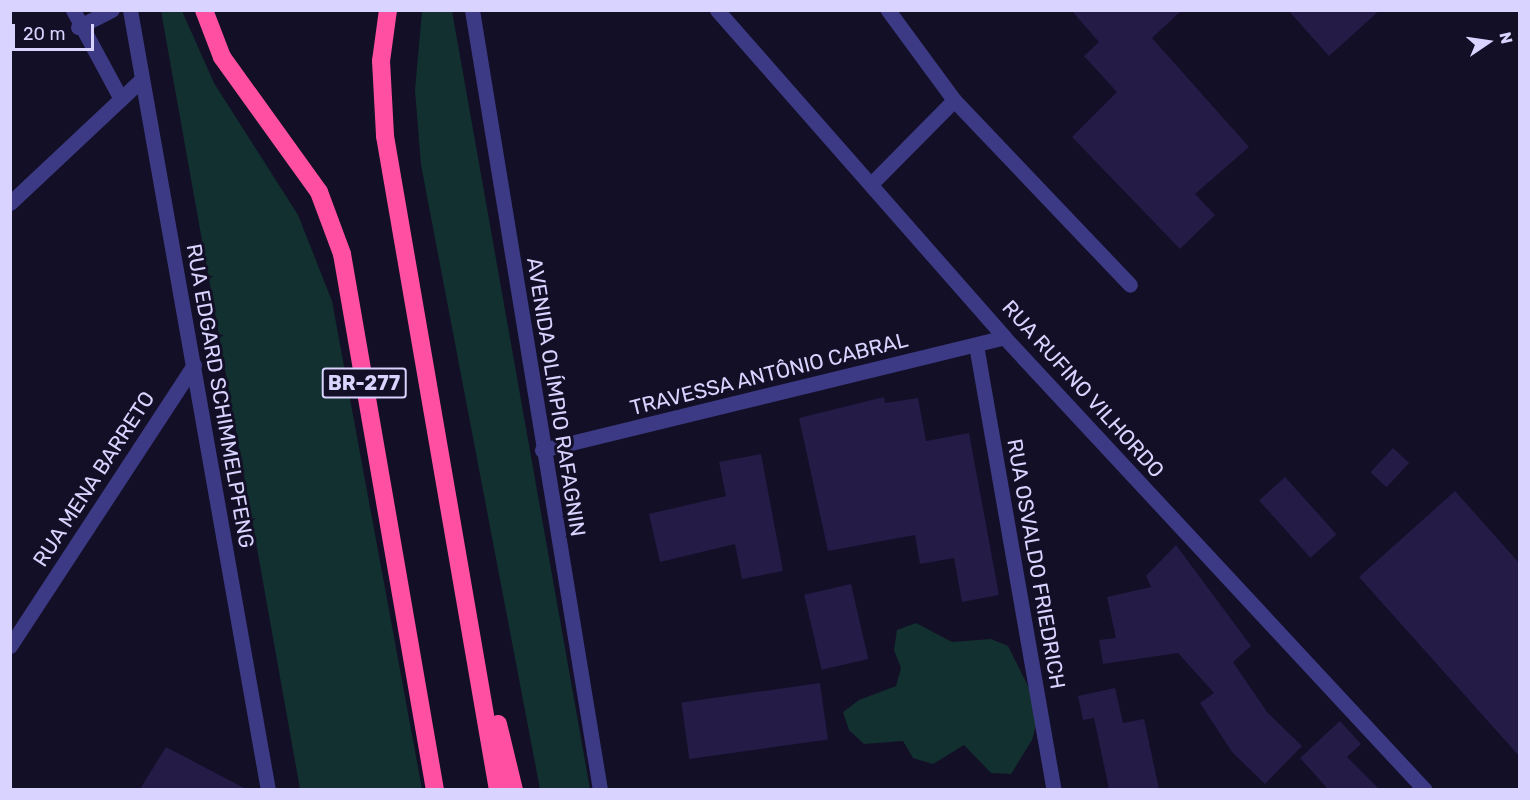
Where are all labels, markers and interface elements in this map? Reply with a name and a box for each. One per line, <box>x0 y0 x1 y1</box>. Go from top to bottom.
scale bar <box>15 12 98 50</box>
north arrow <box>1458 12 1518 72</box>
text: 20 m <box>23 23 65 45</box>
text: N <box>1495 30 1517 46</box>
street label: RUA EDGARD SCHIMMELPFENG <box>181 242 259 550</box>
street label: AVENIDA OLÍMPIO RAFAGNIN <box>521 256 591 538</box>
street label: RUA RUFINO VILHORDO <box>996 295 1170 483</box>
street label: TRAVESSA ANTÔNIO CABRAL <box>627 327 911 421</box>
road number: BR-277 <box>320 366 407 400</box>
street label: RUA MENA BARRETO <box>28 386 160 572</box>
street label: RUA OSVALDO FRIEDRICH <box>1002 437 1070 691</box>

